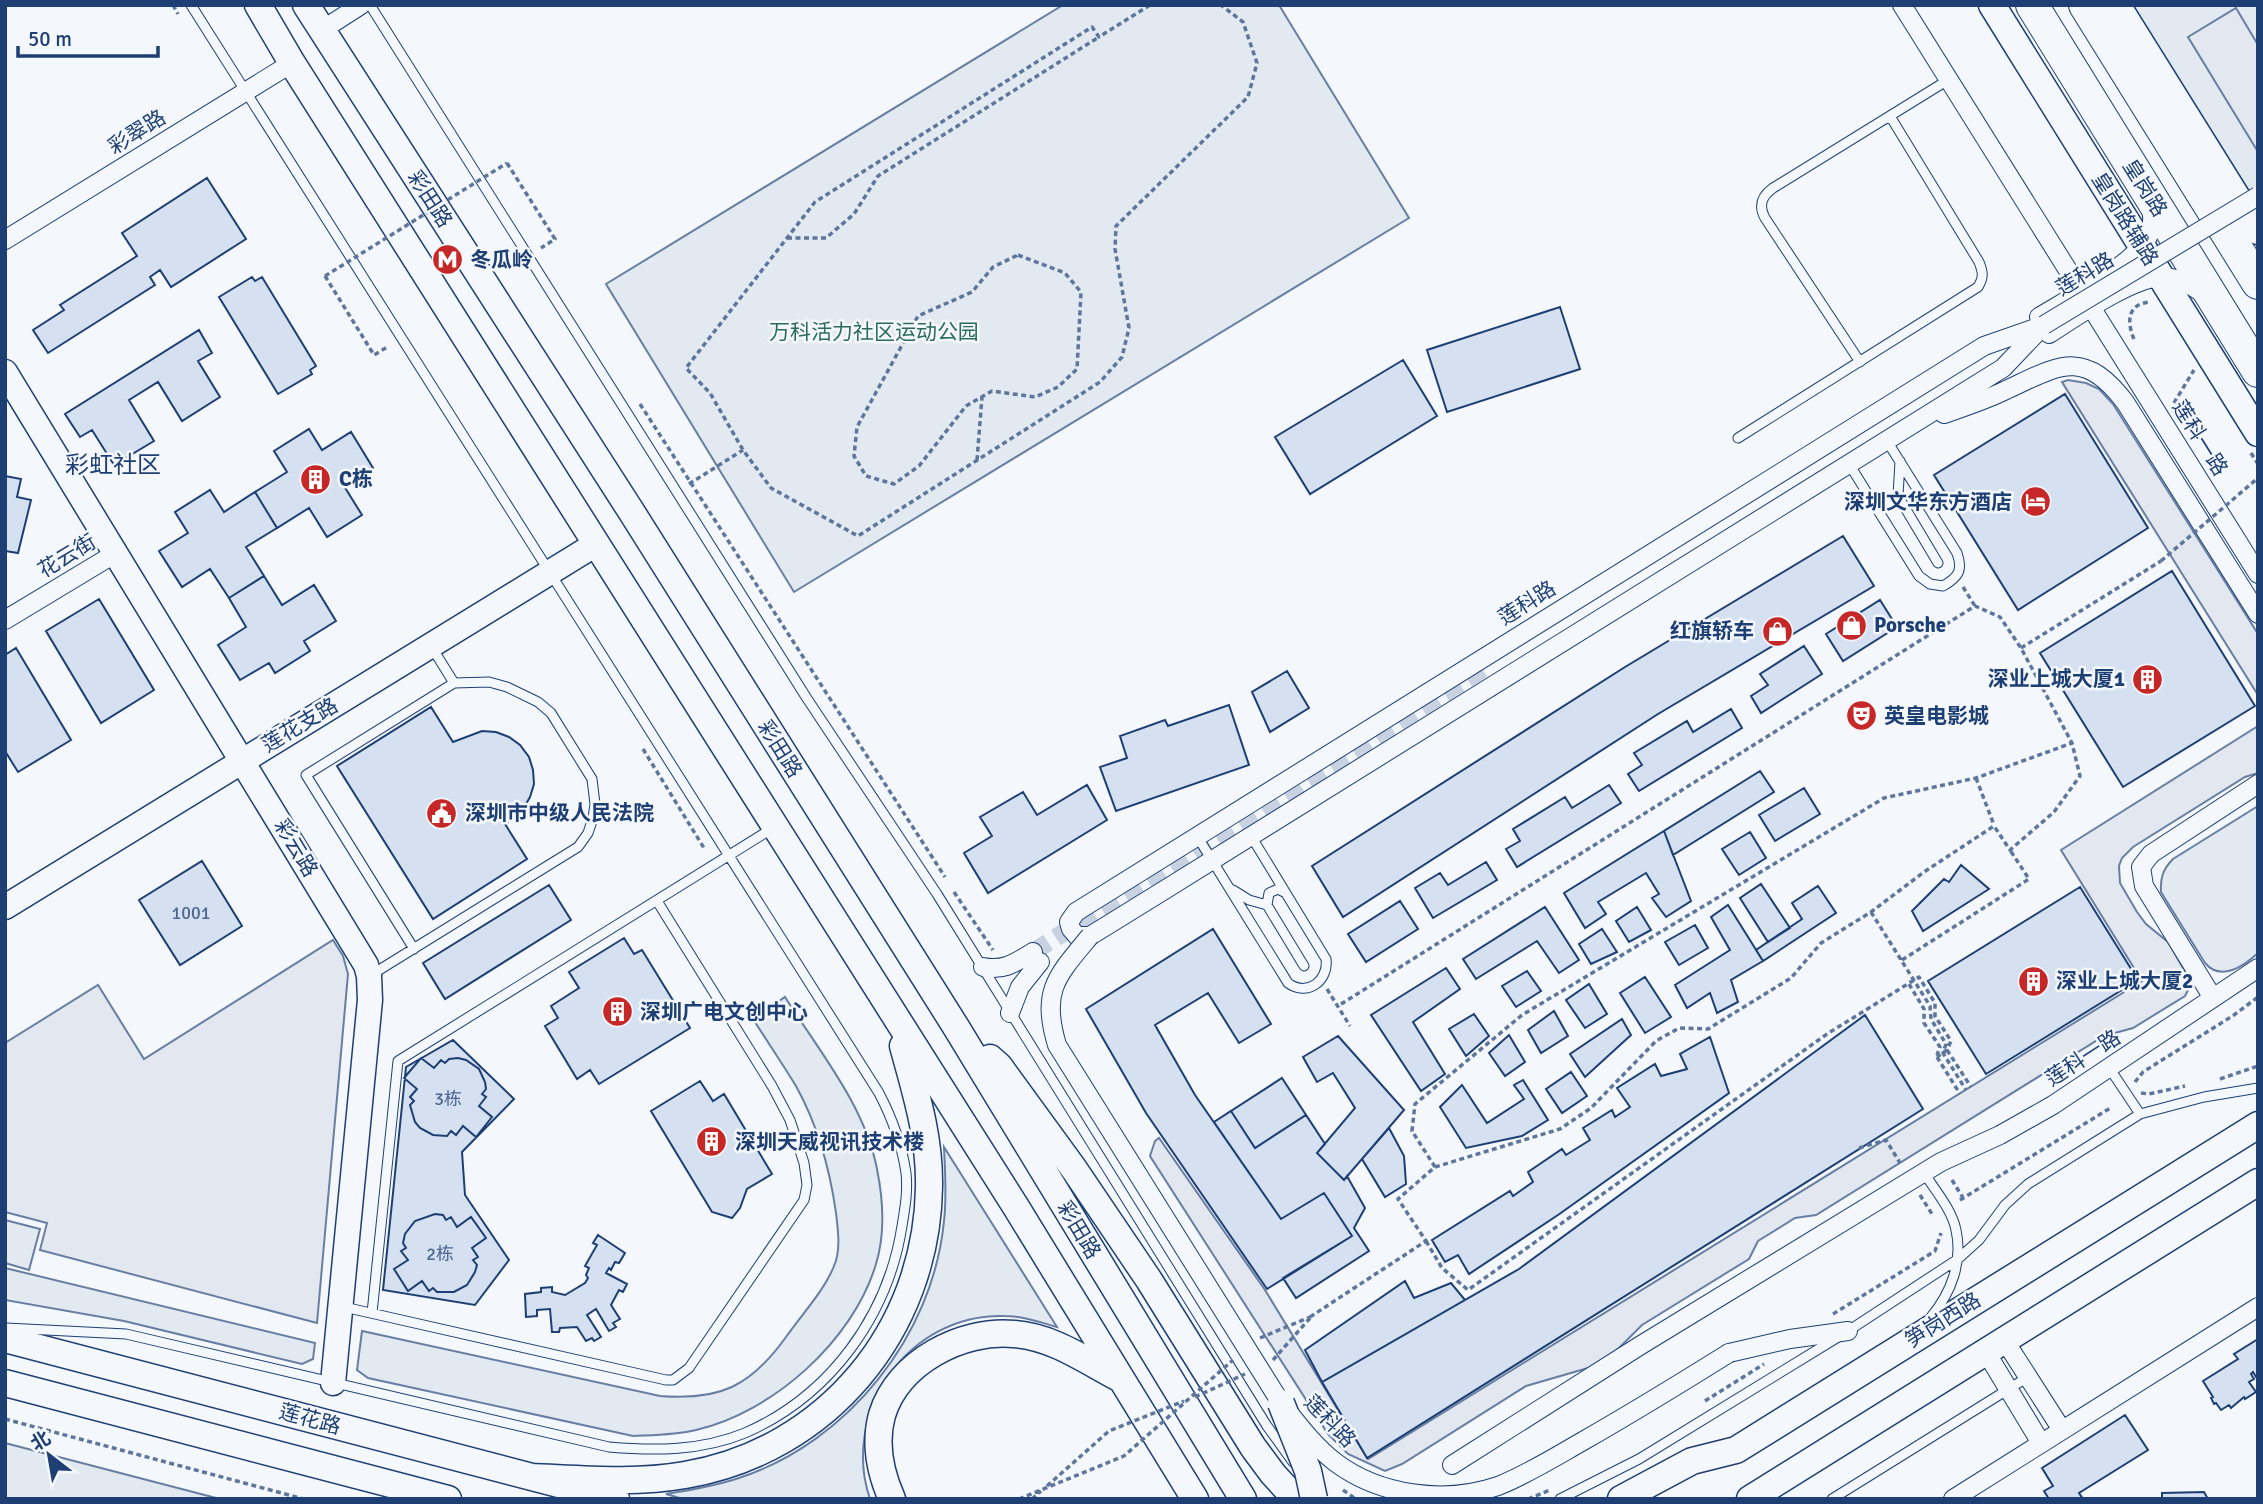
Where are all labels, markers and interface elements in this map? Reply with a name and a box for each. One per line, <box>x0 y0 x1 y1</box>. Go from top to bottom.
scale bar <box>18 14 158 58</box>
text: 50 m <box>28 26 72 52</box>
street label: 彩翠路 <box>103 104 171 160</box>
street label: 皇岗路 <box>2117 154 2173 222</box>
street label: 彩田路 <box>402 166 458 232</box>
street label: 皇岗路辅路 <box>2086 168 2164 270</box>
metro station icon: 冬瓜岭 <box>430 243 464 277</box>
place label: 冬瓜岭 <box>470 247 533 273</box>
street label: 莲科路 <box>2051 247 2119 301</box>
park label: 万科活力社区运动公园 <box>769 319 979 345</box>
street label: 莲科一路 <box>2167 395 2233 481</box>
district label: 彩虹社区 <box>65 450 161 480</box>
building icon: C栋 <box>299 462 333 496</box>
place label: C栋 <box>339 466 373 492</box>
hotel icon: 深圳文华东方酒店 <box>2018 485 2052 519</box>
place label: 深圳文华东方酒店 <box>1844 489 2012 515</box>
street label: 花云街 <box>33 529 101 583</box>
street label: 莲科路 <box>1493 575 1561 631</box>
shop icon: Porsche <box>1834 608 1868 642</box>
place label: Porsche <box>1874 612 1946 638</box>
shop icon: 红旗轿车 <box>1760 614 1794 648</box>
place label: 红旗轿车 <box>1670 618 1754 644</box>
building icon: 深业上城大厦1 <box>2131 662 2165 696</box>
place label: 深业上城大厦1 <box>1988 666 2125 692</box>
street label: 莲花支路 <box>257 692 343 758</box>
theatre icon: 英皇电影城 <box>1844 699 1878 733</box>
place label: 英皇电影城 <box>1884 703 1989 729</box>
street label: 彩田路 <box>752 715 808 783</box>
public building icon: 深圳市中级人民法院 <box>425 796 459 830</box>
place label: 深圳市中级人民法院 <box>465 800 654 826</box>
street label: 彩云路 <box>269 814 323 882</box>
house number: 1001 <box>172 902 210 924</box>
building icon: 深业上城大厦2 <box>2016 964 2050 998</box>
place label: 深业上城大厦2 <box>2056 968 2193 994</box>
building icon: 深圳广电文创中心 <box>600 995 634 1029</box>
place label: 深圳广电文创中心 <box>640 999 808 1025</box>
street label: 莲科一路 <box>2041 1024 2125 1092</box>
house number: 3栋 <box>434 1088 462 1110</box>
building icon: 深圳天威视讯技术楼 <box>695 1125 729 1159</box>
place label: 深圳天威视讯技术楼 <box>735 1129 924 1155</box>
street label: 彩田路 <box>1052 1196 1106 1264</box>
house number: 2栋 <box>426 1243 454 1265</box>
street label: 笋岗西路 <box>1900 1287 1986 1353</box>
street label: 莲科路 <box>1299 1389 1361 1453</box>
street label: 莲花路 <box>276 1398 344 1440</box>
north arrow <box>14 1420 84 1490</box>
text: 北 <box>26 1426 55 1456</box>

